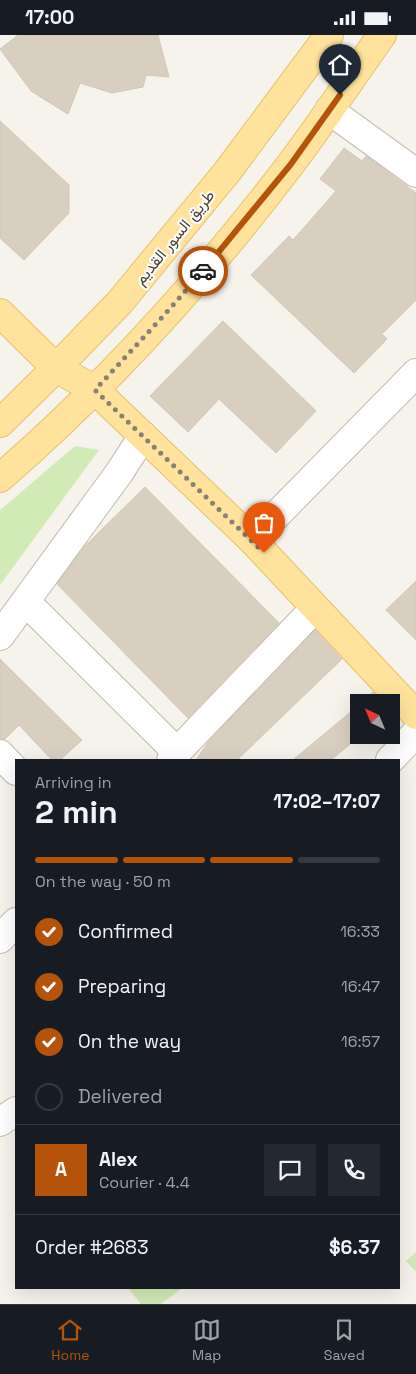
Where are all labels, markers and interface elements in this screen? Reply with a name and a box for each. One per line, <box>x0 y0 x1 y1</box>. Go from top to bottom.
text: 17:00 <box>25 5 74 30</box>
pin <box>319 44 361 95</box>
icon: home <box>326 51 354 79</box>
street label: طريق السور القديم <box>130 185 219 289</box>
courier <box>178 246 228 296</box>
icon: car <box>189 257 217 285</box>
pin <box>243 502 285 553</box>
icon: bag <box>250 509 278 537</box>
north arrow <box>350 694 400 744</box>
map controls <box>350 694 400 744</box>
text: Arriving in <box>35 772 112 793</box>
text: 17:02–17:07 <box>273 789 380 814</box>
text: 2 min <box>35 792 118 832</box>
text: On the way · 50 m <box>35 871 171 892</box>
icon: check <box>35 918 63 946</box>
text: Confirmed <box>78 919 173 944</box>
text: 16:33 <box>340 921 380 942</box>
icon: check <box>35 973 63 1001</box>
text: Preparing <box>78 974 166 999</box>
text: 16:47 <box>341 976 380 997</box>
icon: check <box>35 1028 63 1056</box>
text: On the way <box>78 1029 181 1054</box>
text: 16:57 <box>341 1031 380 1052</box>
text: Delivered <box>78 1084 163 1109</box>
button: chat <box>264 1144 316 1196</box>
button: phone <box>328 1144 380 1196</box>
text: Alex <box>99 1147 138 1172</box>
text: A <box>55 1157 67 1182</box>
text: Courier · 4.4 <box>99 1172 190 1193</box>
text: Order #2683 <box>35 1235 148 1260</box>
text: $6.37 <box>329 1235 380 1260</box>
tab: Home <box>51 1316 89 1364</box>
tab: Map <box>192 1316 221 1364</box>
tab: Saved <box>324 1316 365 1364</box>

